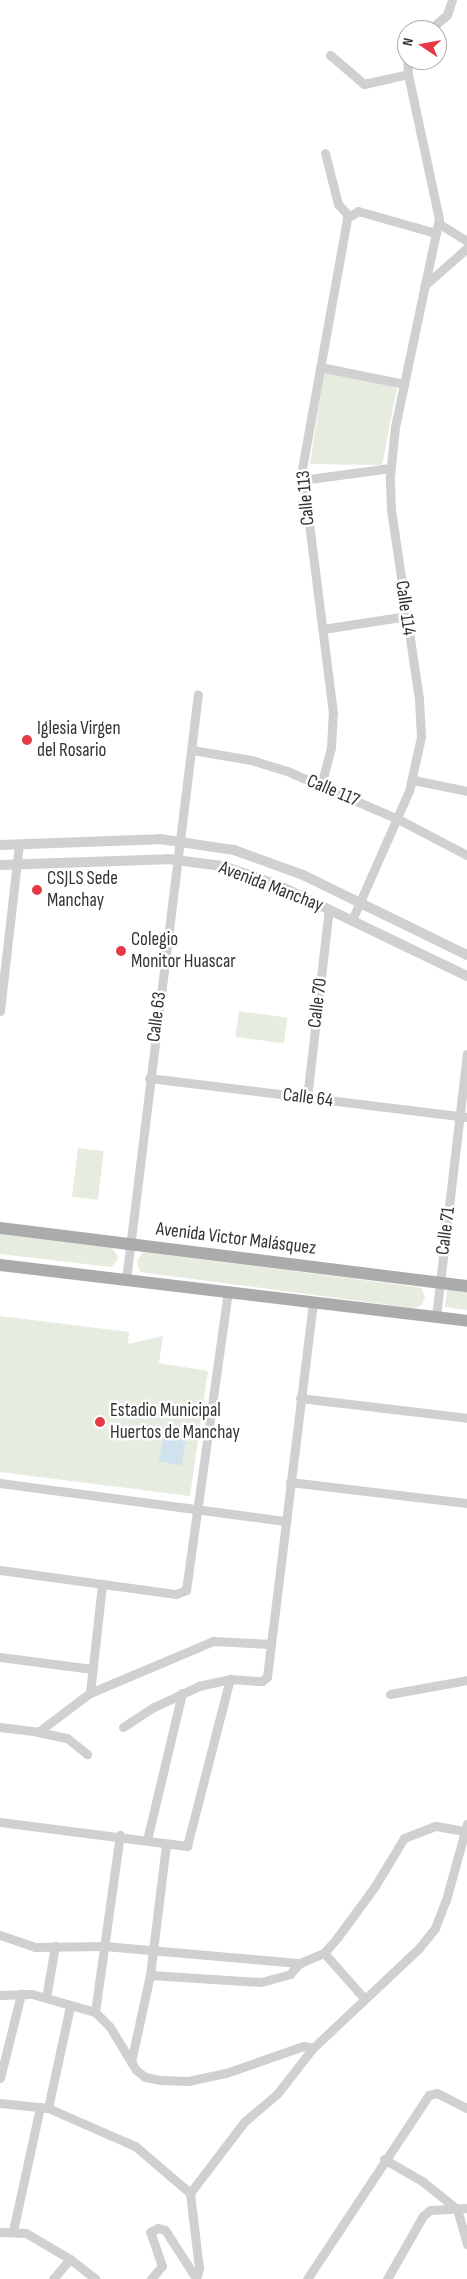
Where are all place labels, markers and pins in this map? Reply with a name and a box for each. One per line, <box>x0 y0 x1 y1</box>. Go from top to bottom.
place label: Iglesia Virgen del Rosario <box>37 718 121 762</box>
marker: Iglesia Virgen del Rosario <box>21 734 33 746</box>
place label: CSJLS Sede Manchay <box>47 868 118 912</box>
marker: CSJLS Sede Manchay <box>31 884 43 896</box>
place label: Colegio Monitor Huascar <box>131 929 236 973</box>
marker: Colegio Monitor Huascar <box>115 945 127 957</box>
place label: Estadio Municipal Huertos de Manchay <box>110 1400 240 1444</box>
marker: Estadio Municipal Huertos de Manchay <box>94 1416 106 1428</box>

